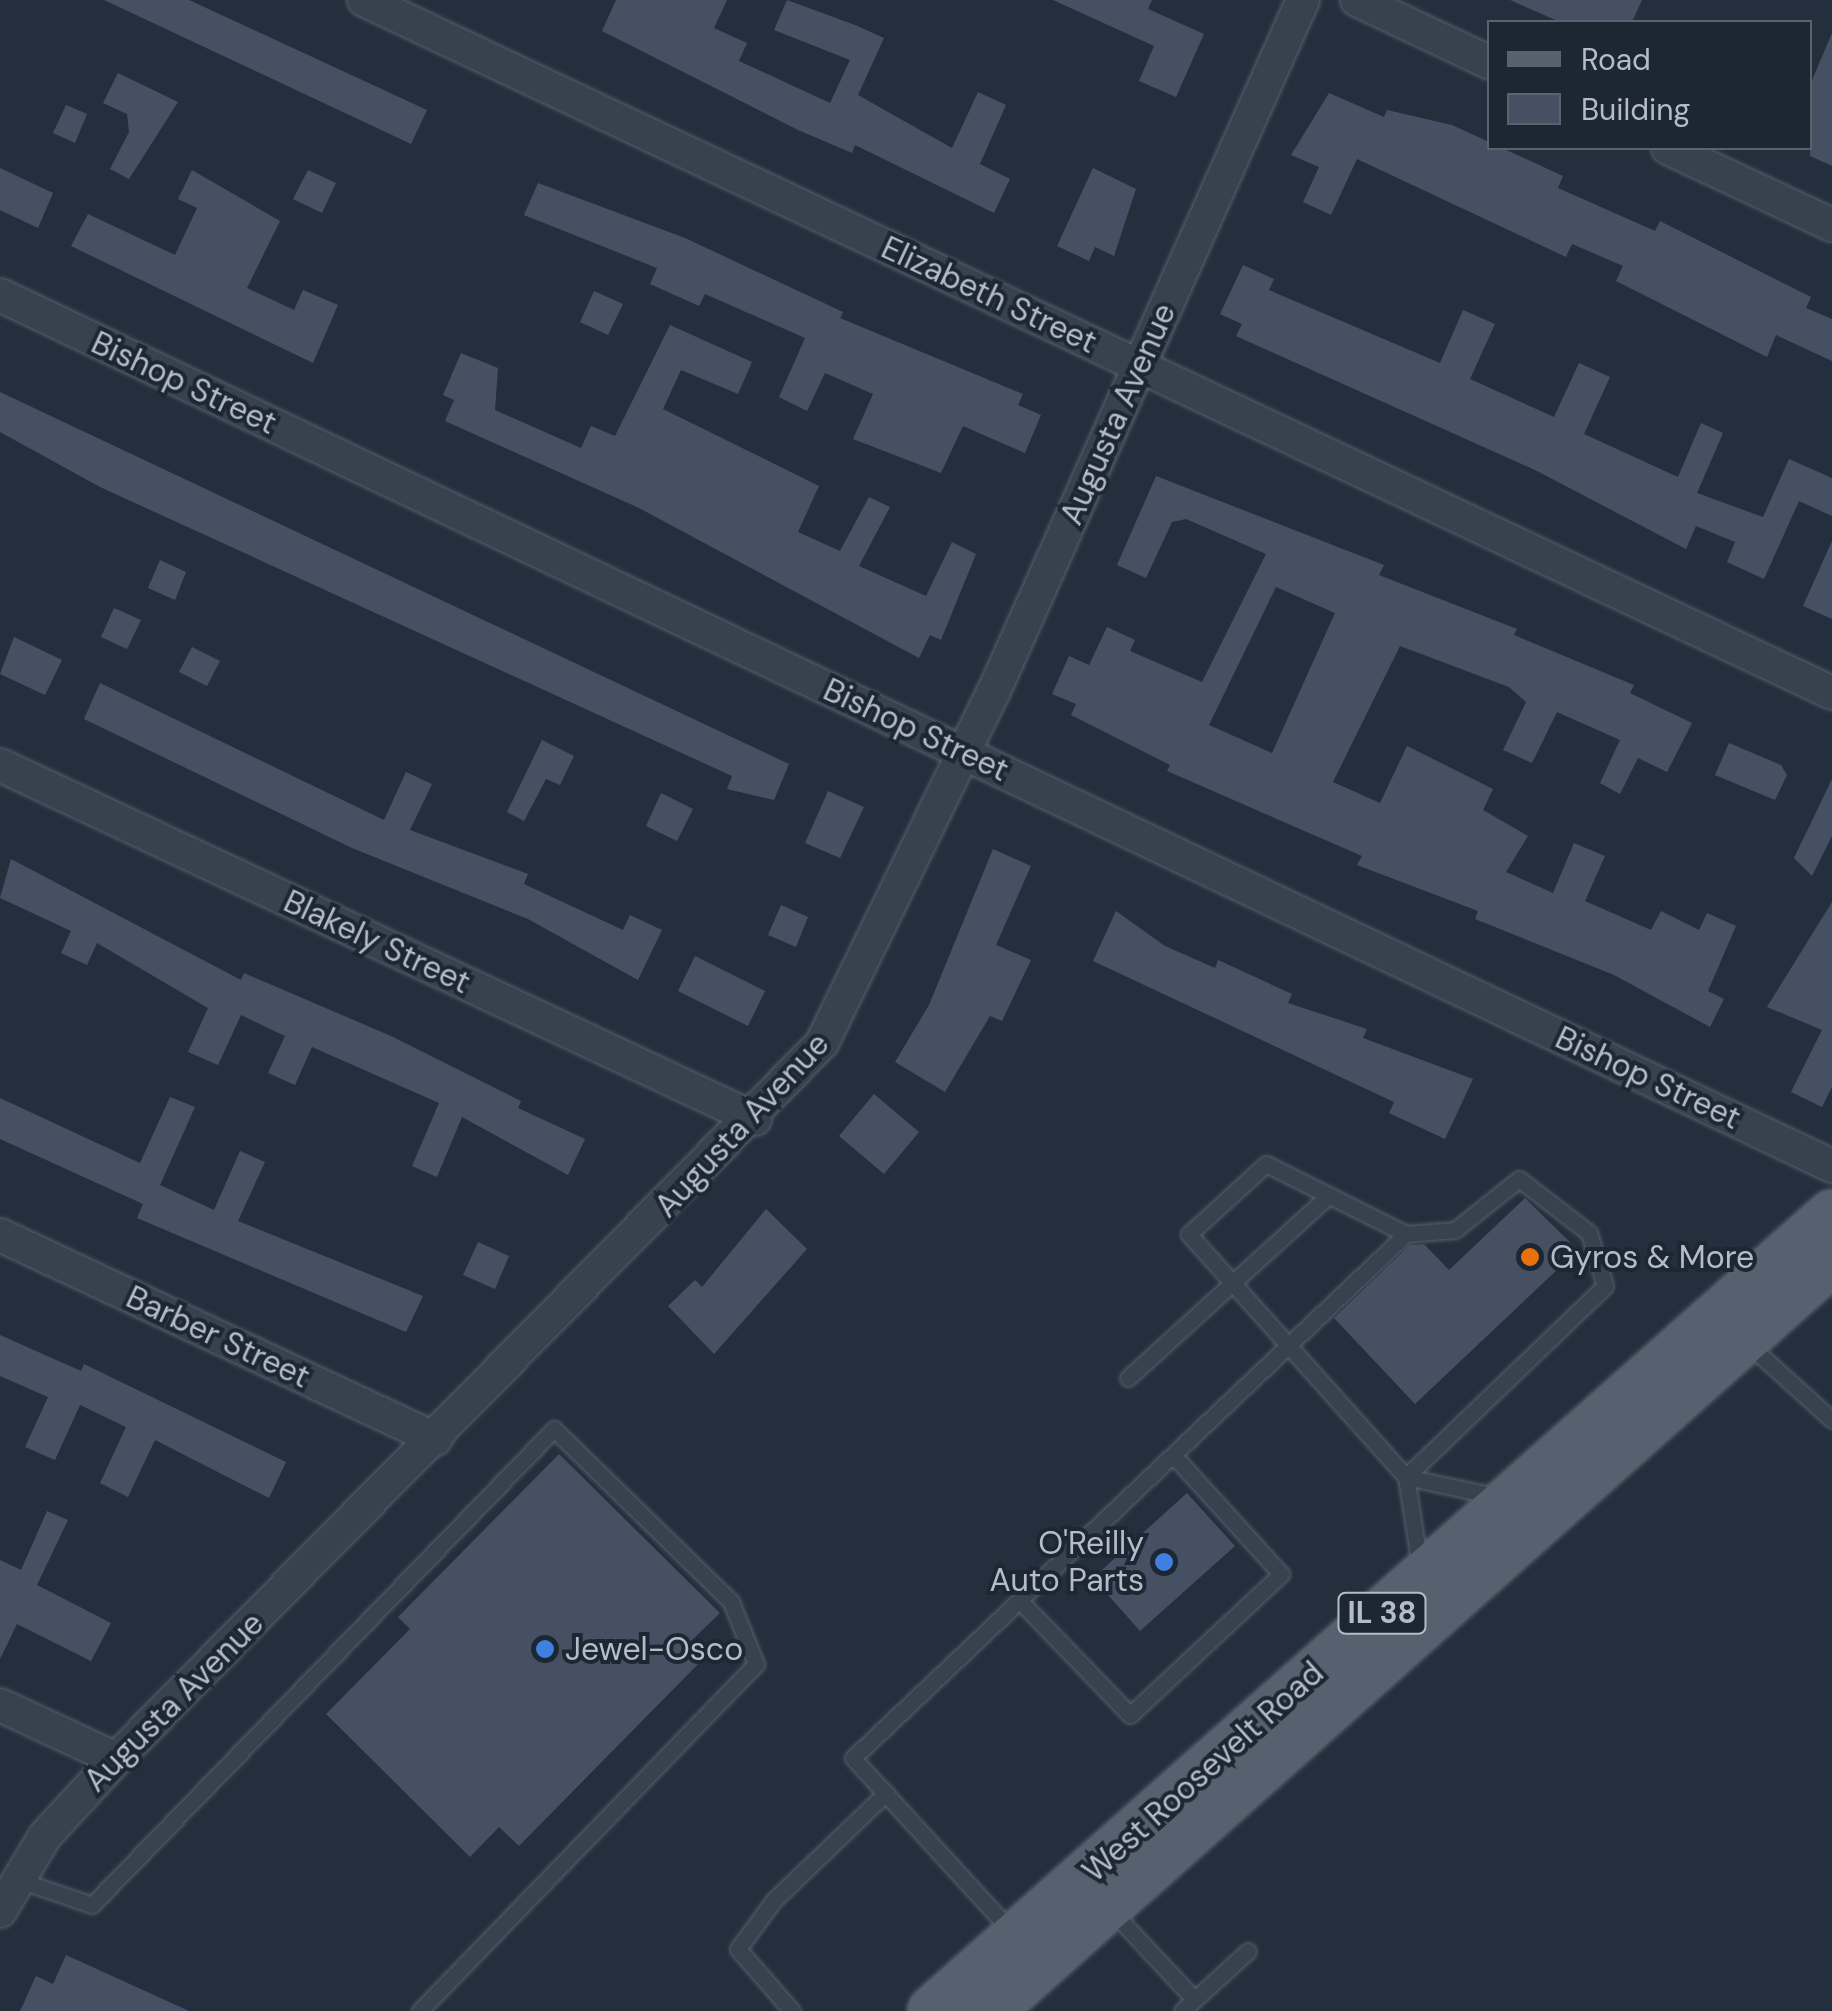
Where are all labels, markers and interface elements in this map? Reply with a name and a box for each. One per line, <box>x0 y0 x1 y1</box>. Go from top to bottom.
legend <box>1487 20 1812 150</box>
text: Road <box>1581 40 1651 79</box>
text: Building <box>1581 90 1690 129</box>
street label: Elizabeth Street <box>875 228 1103 362</box>
street label: Augusta Avenue <box>1052 297 1184 531</box>
street label: Bishop Street <box>85 323 283 443</box>
street label: Bishop Street <box>817 670 1015 790</box>
street label: Blakely Street <box>278 882 476 1002</box>
street label: Bishop Street <box>1549 1018 1747 1138</box>
street label: Augusta Avenue <box>647 1025 837 1225</box>
place label: Gyros & More <box>1550 1238 1754 1276</box>
marker: Gyros & More <box>1519 1246 1541 1268</box>
street label: Barber Street <box>120 1278 316 1396</box>
place label: O'Reilly Auto Parts <box>990 1525 1144 1600</box>
marker: O'Reilly Auto Parts <box>1153 1551 1175 1573</box>
road number: IL 38 <box>1337 1588 1427 1638</box>
street label: Augusta Avenue <box>76 1604 272 1800</box>
place label: Jewel-Osco <box>565 1630 743 1668</box>
marker: Jewel-Osco <box>534 1638 556 1660</box>
street label: West Roosevelt Road <box>1075 1654 1331 1890</box>

